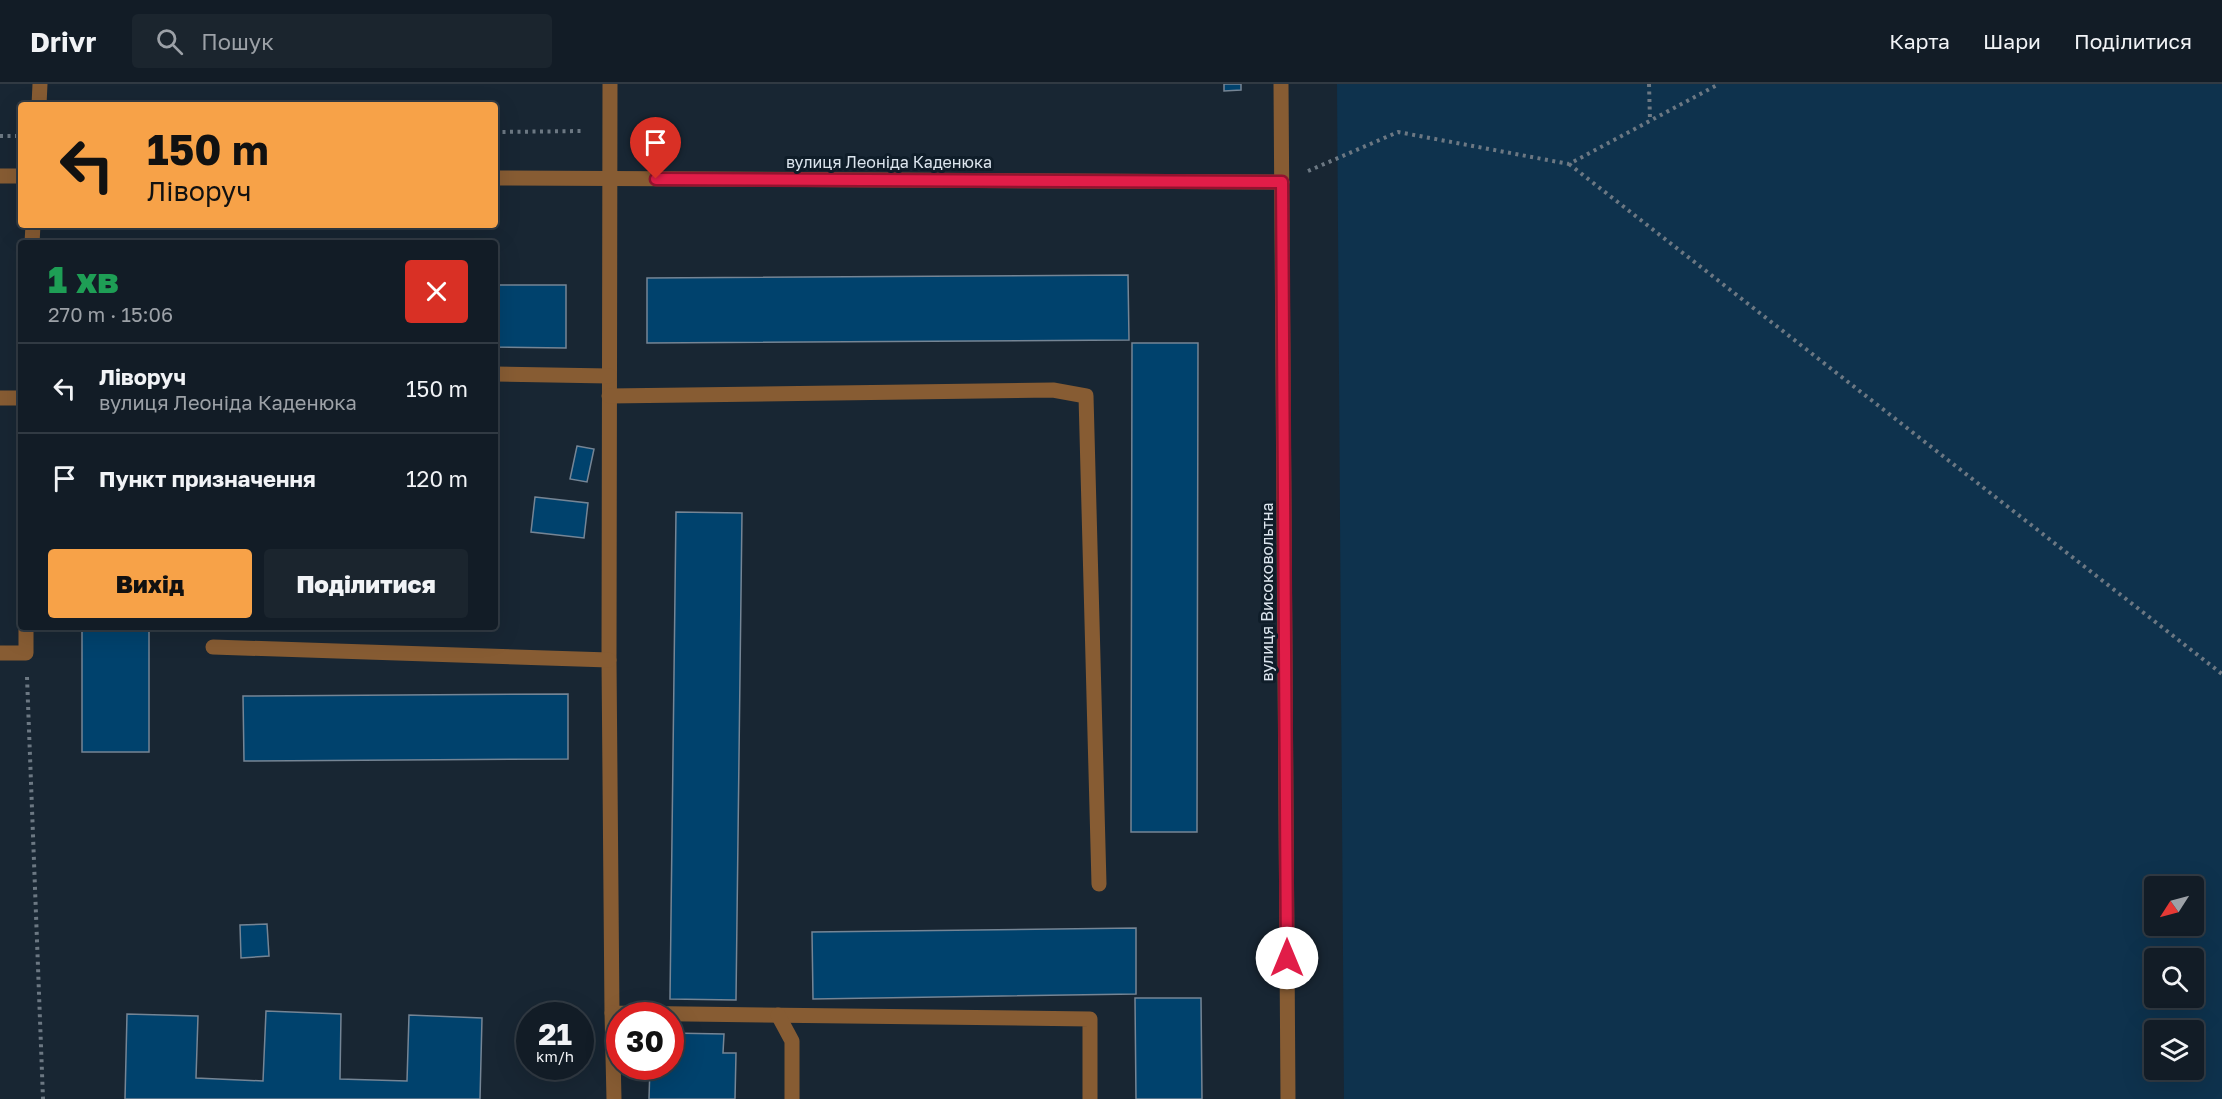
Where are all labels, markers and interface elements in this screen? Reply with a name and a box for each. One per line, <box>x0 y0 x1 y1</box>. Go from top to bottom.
search box <box>132 14 552 68</box>
text: Drivr <box>30 25 96 58</box>
icon: search <box>153 25 186 58</box>
text: Пошук <box>201 28 274 55</box>
text: Карта <box>1889 28 1950 54</box>
text: Шари <box>1983 28 2041 54</box>
text: Поділитися <box>2074 28 2192 54</box>
pin <box>630 117 681 179</box>
text: 150 m <box>147 124 269 174</box>
icon: left <box>48 126 126 204</box>
icon: arrive <box>639 126 672 159</box>
street label: вулиця Леоніда Каденюка <box>786 152 992 172</box>
text: Ліворуч <box>147 175 251 207</box>
text: 1 хв <box>48 258 119 301</box>
button: close <box>405 260 468 323</box>
text: 270 m · 15:06 <box>48 302 173 326</box>
text: Ліворуч <box>99 363 186 390</box>
icon: left <box>48 372 81 405</box>
text: 150 m <box>406 375 468 402</box>
text: вулиця Леоніда Каденюка <box>99 390 357 414</box>
icon: arrive <box>48 462 81 495</box>
text: Пункт призначення <box>99 465 316 492</box>
text: 120 m <box>406 465 468 492</box>
street label: вулиця Високовольтна <box>1257 502 1277 682</box>
button: Вихід <box>48 549 252 618</box>
button: Поділитися <box>264 549 468 618</box>
north arrow <box>2144 876 2204 936</box>
map controls <box>2144 876 2204 1080</box>
position arrow <box>1255 926 1319 990</box>
button: search <box>2144 948 2204 1008</box>
speed limit sign: 30 <box>606 1002 684 1080</box>
text: 21 <box>538 1016 572 1052</box>
button: layers <box>2144 1020 2204 1080</box>
text: km/h <box>536 1047 574 1065</box>

